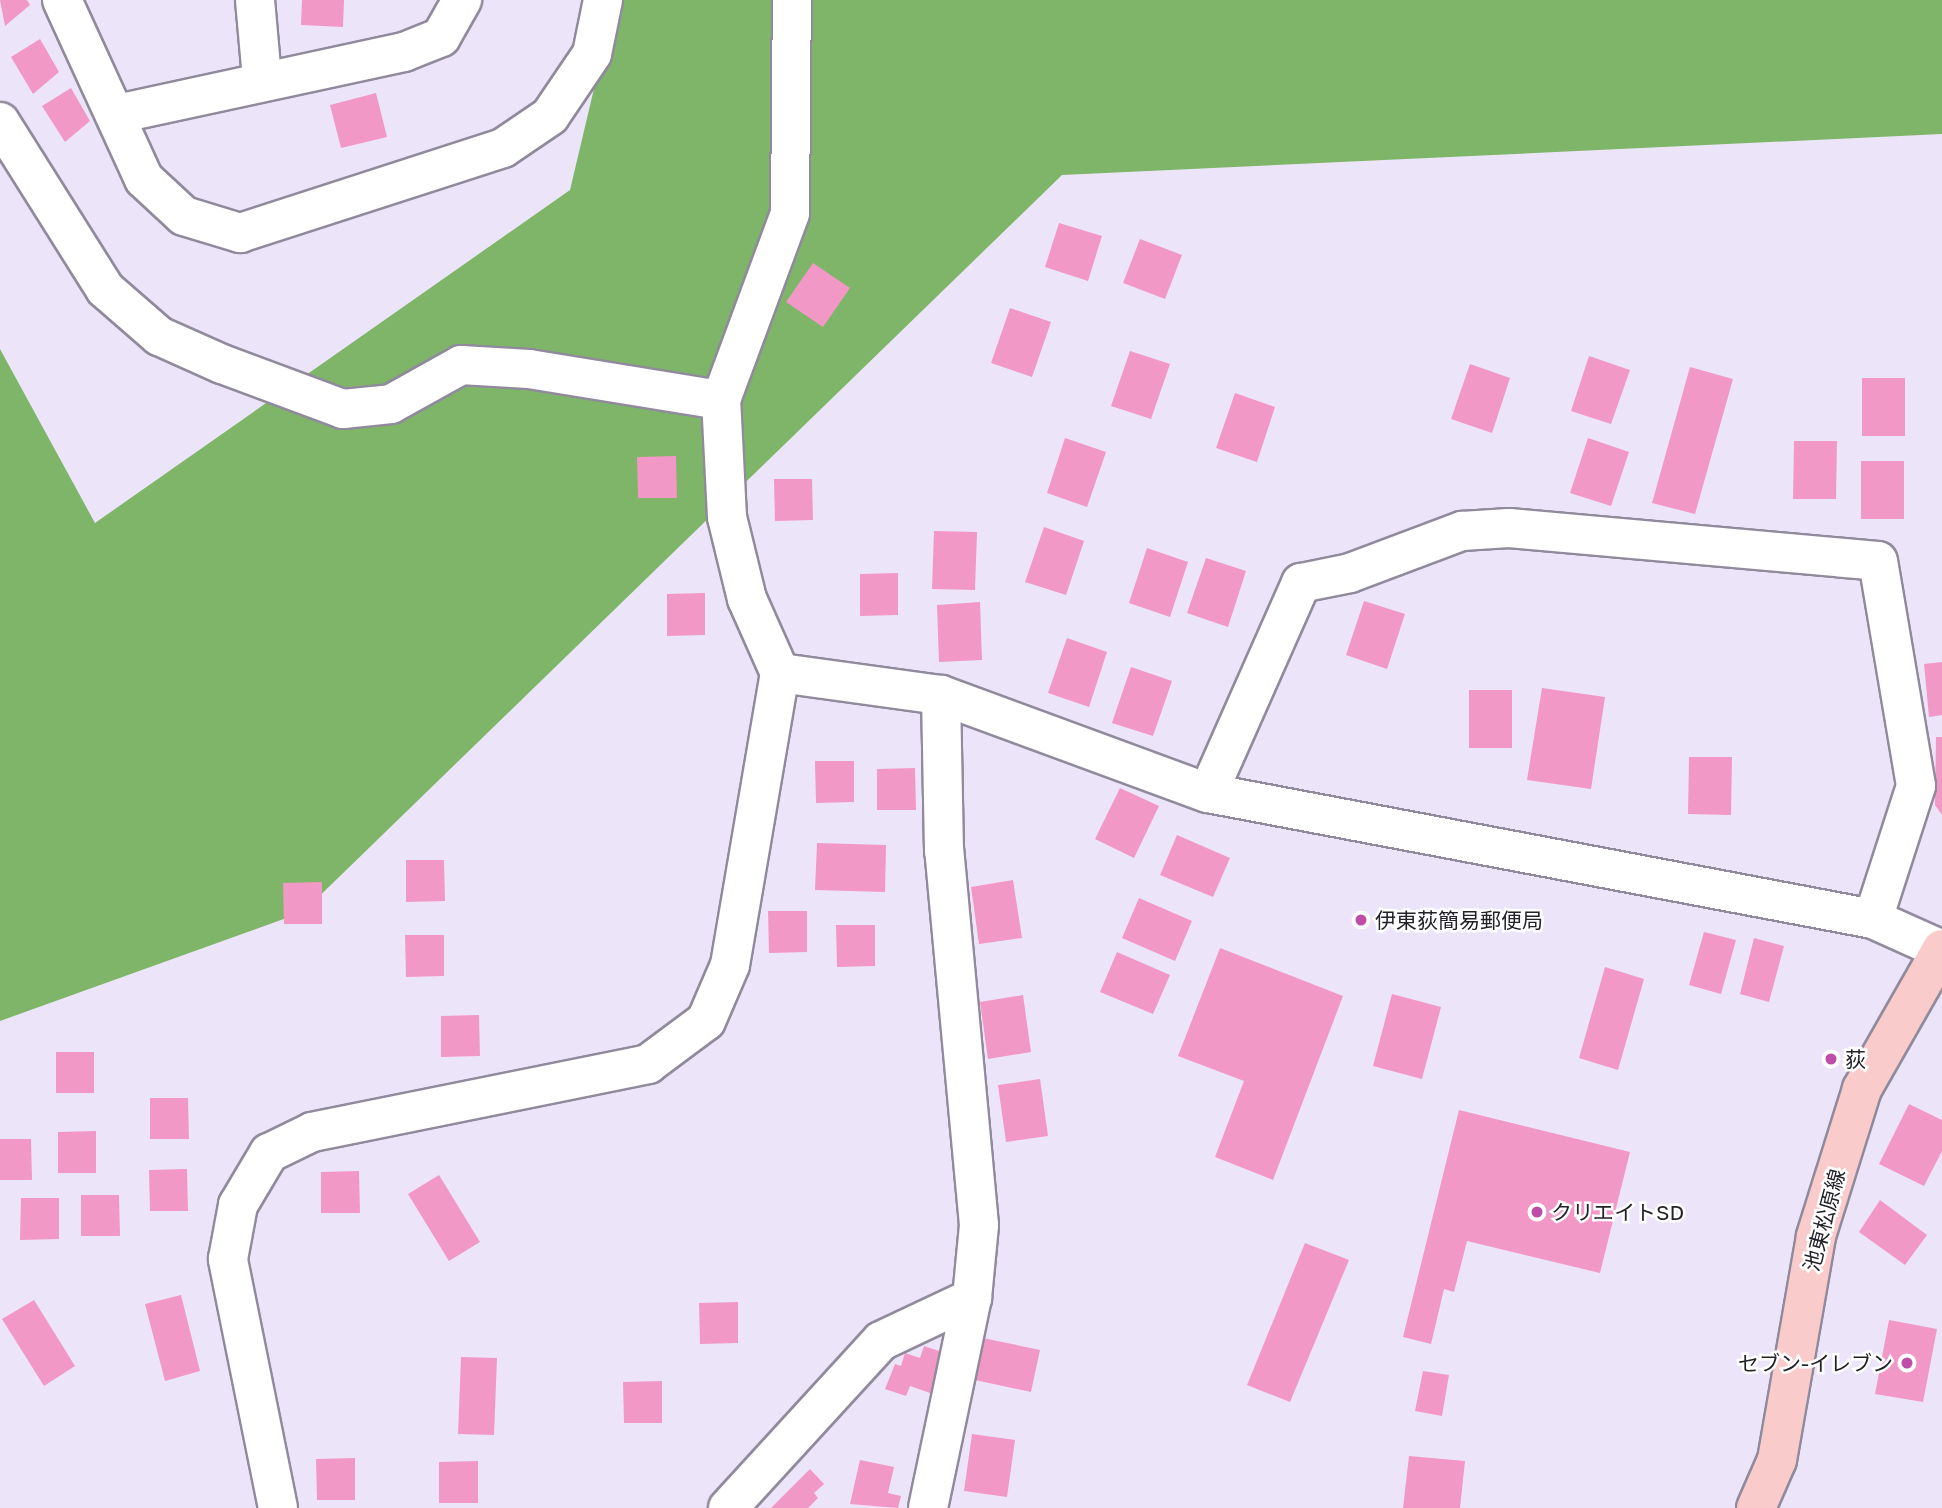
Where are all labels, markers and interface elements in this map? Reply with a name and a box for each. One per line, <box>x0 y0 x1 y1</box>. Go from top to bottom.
place label: 伊東荻簡易郵便局 <box>1375 907 1543 933</box>
marker: 伊東荻簡易郵便局 <box>1353 912 1369 928</box>
place label: 荻 <box>1845 1046 1866 1072</box>
marker: 荻 <box>1823 1051 1839 1067</box>
street label: 池東松原線 <box>1798 1166 1850 1274</box>
place label: クリエイトSD <box>1551 1199 1684 1225</box>
marker: クリエイトSD <box>1529 1204 1545 1220</box>
place label: セブン-イレブン <box>1738 1350 1893 1376</box>
marker: セブン-イレブン <box>1899 1355 1915 1371</box>

